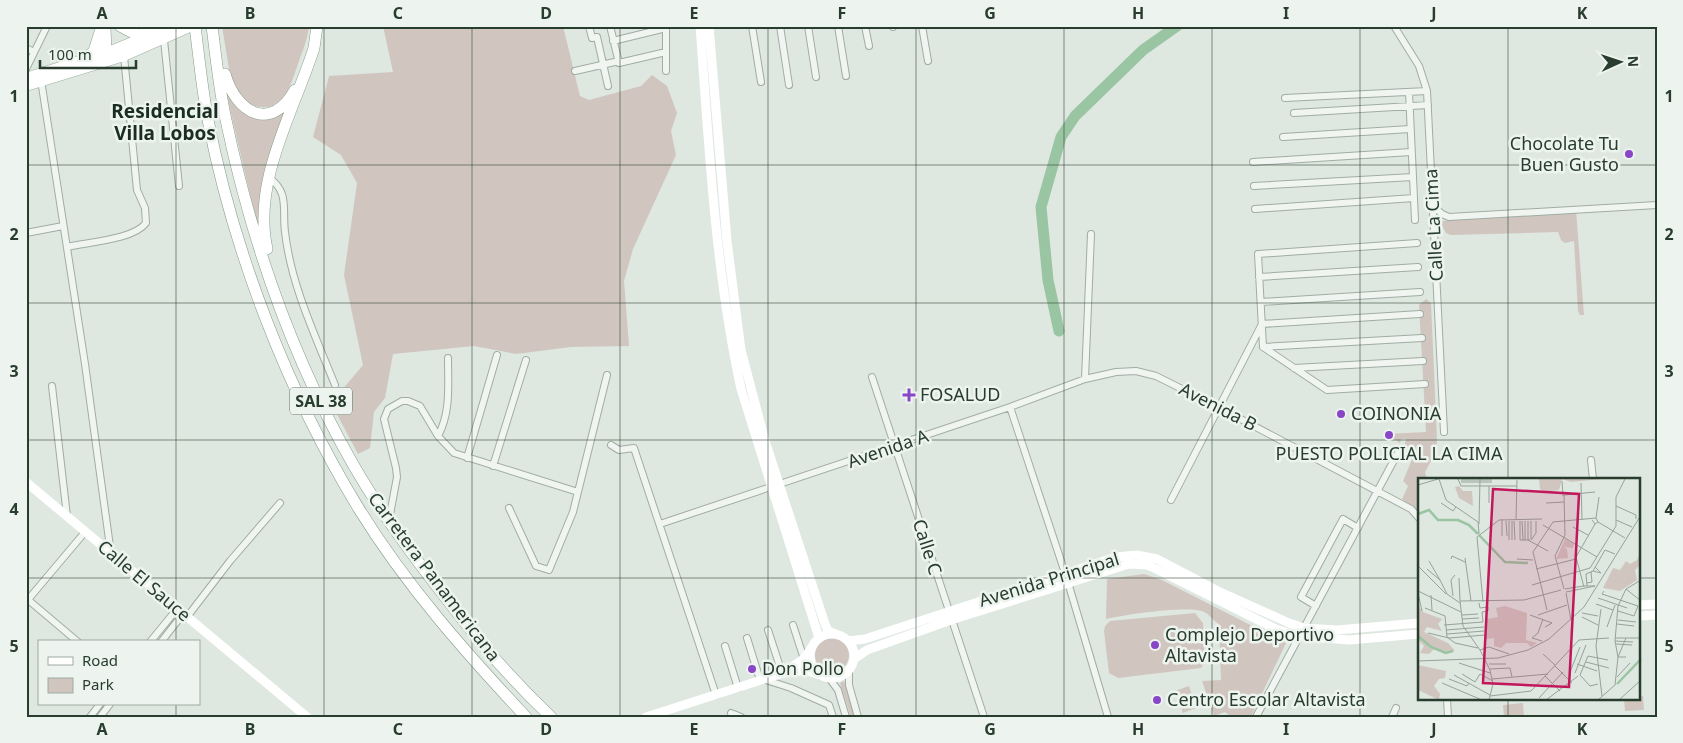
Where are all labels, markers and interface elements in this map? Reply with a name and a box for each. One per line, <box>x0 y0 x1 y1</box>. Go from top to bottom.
text: A <box>96 2 108 24</box>
text: B <box>245 2 255 24</box>
text: C <box>393 2 403 24</box>
text: D <box>540 2 552 24</box>
text: E <box>690 2 699 24</box>
text: F <box>838 2 846 24</box>
text: G <box>984 2 996 24</box>
text: H <box>1132 2 1144 24</box>
text: I <box>1283 2 1289 24</box>
text: J <box>1429 2 1437 24</box>
text: K <box>1577 2 1588 24</box>
scale bar <box>40 38 136 70</box>
north arrow <box>1596 38 1646 88</box>
text: 100 m <box>48 44 92 64</box>
text: N <box>1624 55 1643 67</box>
text: 1 <box>9 85 19 107</box>
text: 1 <box>1664 85 1674 107</box>
district label: Residencial Villa Lobos <box>111 98 219 146</box>
place label: Chocolate Tu Buen Gusto <box>1510 131 1619 176</box>
marker: Chocolate Tu Buen Gusto <box>1623 148 1635 160</box>
street label: Calle La Cima <box>1418 168 1448 282</box>
text: 2 <box>9 223 19 245</box>
text: 2 <box>1664 223 1674 245</box>
text: 3 <box>9 360 19 382</box>
text: 3 <box>1664 360 1674 382</box>
street label: Avenida B <box>1176 376 1261 436</box>
place label: FOSALUD <box>920 382 1000 406</box>
road number: SAL 38 <box>290 388 352 414</box>
marker: FOSALUD <box>902 388 916 402</box>
place label: COINONIA <box>1351 401 1442 425</box>
marker: COINONIA <box>1335 408 1347 420</box>
street label: Avenida A <box>844 423 932 473</box>
marker: PUESTO POLICIAL LA CIMA <box>1383 429 1395 441</box>
place label: PUESTO POLICIAL LA CIMA <box>1276 441 1503 465</box>
inset map <box>1418 478 1640 700</box>
street label: Carretera Panamericana <box>363 487 506 666</box>
text: 4 <box>9 498 19 520</box>
text: 4 <box>1664 498 1674 520</box>
street label: Calle C <box>908 516 948 577</box>
street label: Calle El Sauce <box>93 534 196 626</box>
street label: Avenida Principal <box>976 546 1122 612</box>
place label: Complejo Deportivo Altavista <box>1165 622 1334 667</box>
text: 5 <box>9 635 19 657</box>
text: 5 <box>1664 635 1674 657</box>
marker: Complejo Deportivo Altavista <box>1149 639 1161 651</box>
legend <box>38 640 200 706</box>
text: Road <box>82 650 118 670</box>
place label: Don Pollo <box>762 656 844 680</box>
marker: Don Pollo <box>746 663 758 675</box>
text: Park <box>82 674 114 694</box>
place label: Centro Escolar Altavista <box>1167 687 1366 711</box>
marker: Centro Escolar Altavista <box>1151 694 1163 706</box>
text: A <box>96 718 108 740</box>
text: B <box>245 718 255 740</box>
text: C <box>393 718 403 740</box>
text: D <box>540 718 552 740</box>
text: E <box>690 718 699 740</box>
text: F <box>838 718 846 740</box>
text: G <box>984 718 996 740</box>
text: H <box>1132 718 1144 740</box>
text: I <box>1283 718 1289 740</box>
text: J <box>1429 718 1437 740</box>
text: K <box>1577 718 1588 740</box>

